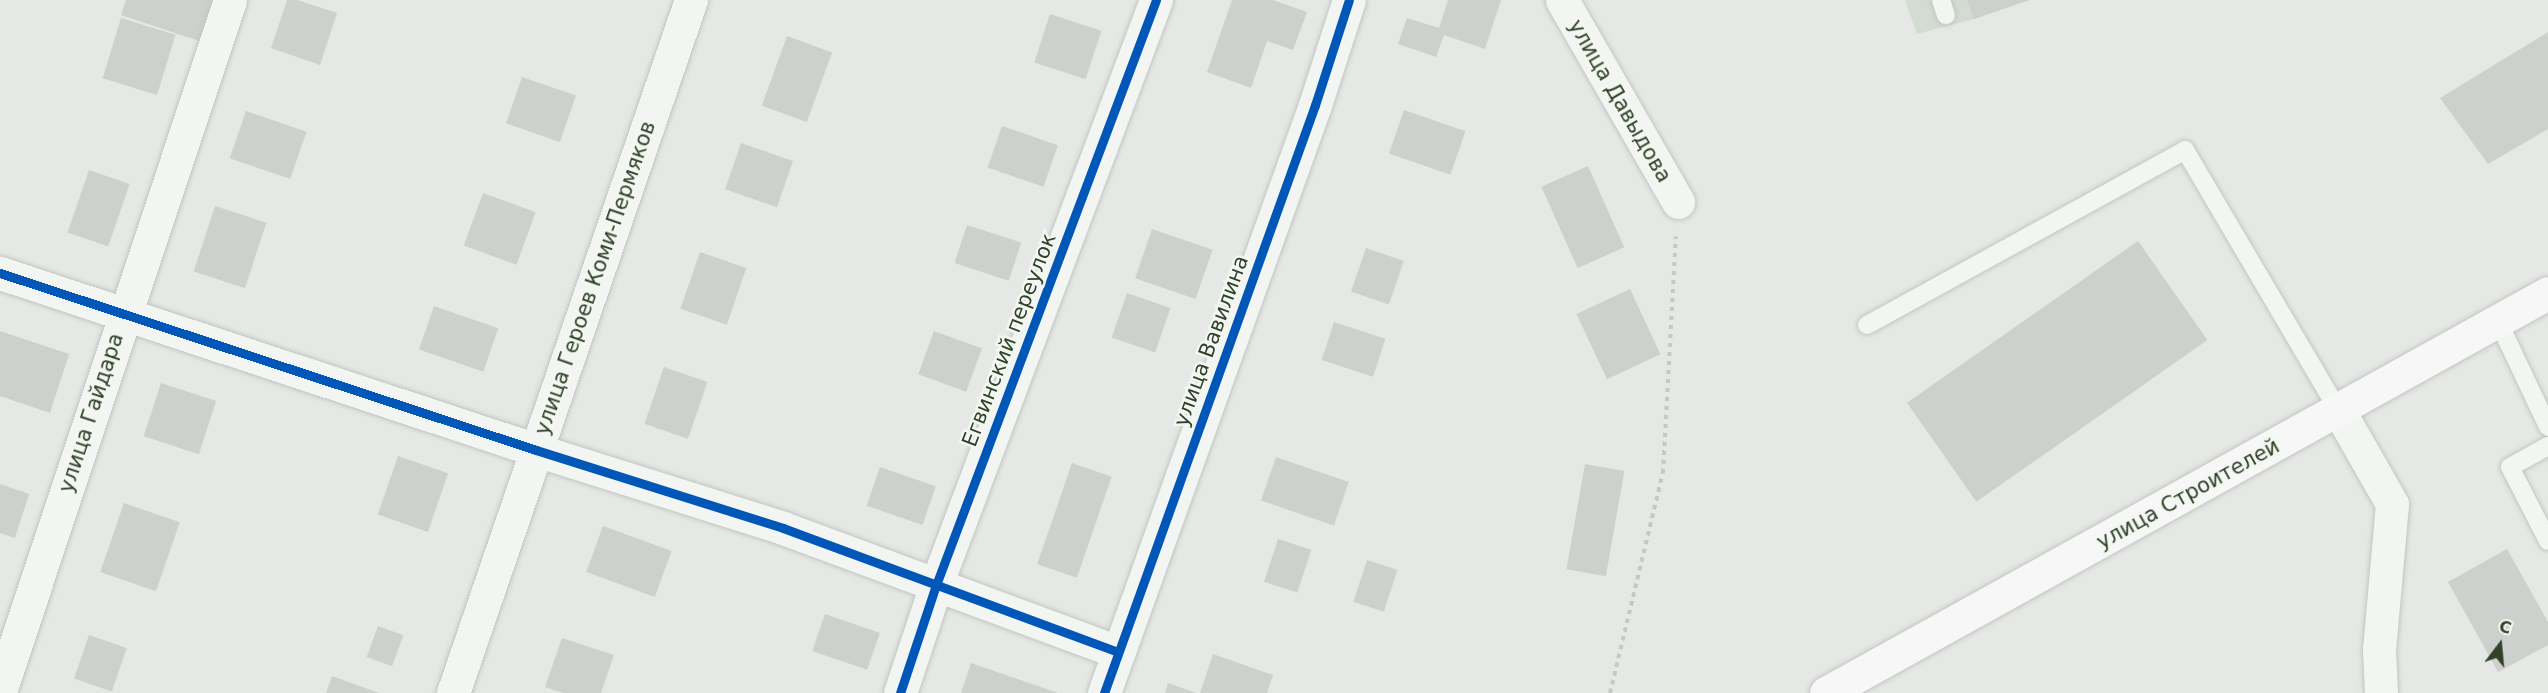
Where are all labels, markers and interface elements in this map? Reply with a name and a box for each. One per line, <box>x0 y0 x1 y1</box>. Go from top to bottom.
street label: улица Давыдова <box>1563 15 1677 187</box>
street label: улица Героев Коми-Пермяков <box>529 118 661 438</box>
street label: Егвинский переулок <box>957 230 1061 450</box>
street label: улица Вавилина <box>1168 252 1254 430</box>
street label: улица Гайдара <box>53 330 129 496</box>
street label: улица Строителей <box>2092 433 2284 555</box>
north arrow <box>2470 615 2530 675</box>
text: С <box>2497 616 2513 638</box>

